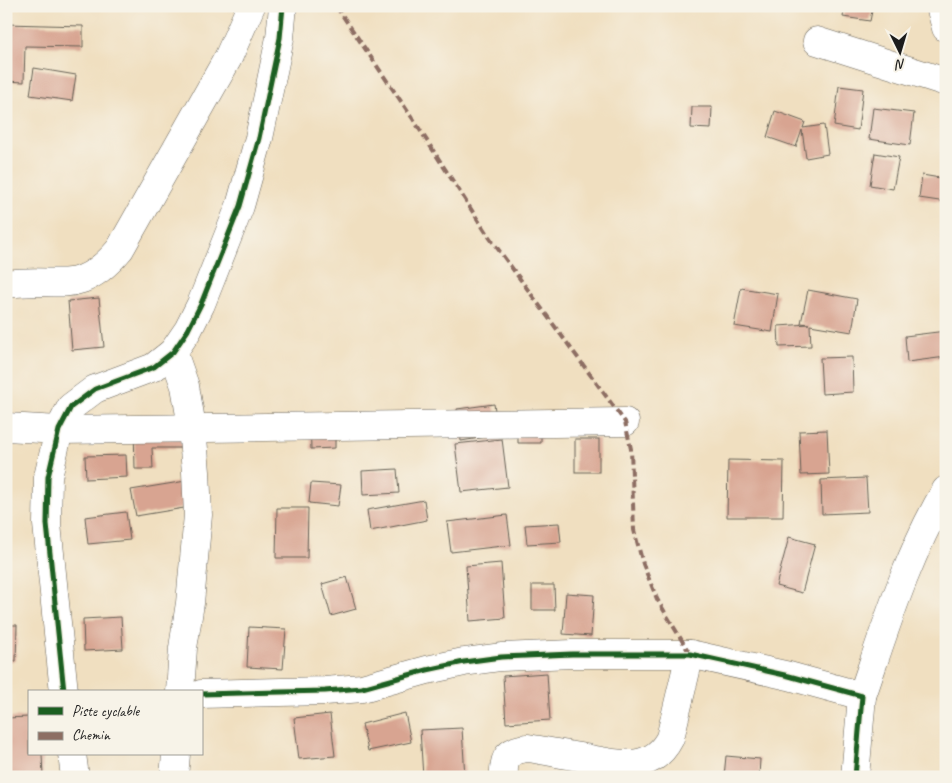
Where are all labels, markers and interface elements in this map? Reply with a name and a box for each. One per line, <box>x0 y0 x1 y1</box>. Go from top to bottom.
north arrow <box>874 28 924 78</box>
text: N <box>894 56 906 74</box>
legend <box>28 690 202 756</box>
text: Piste cyclable <box>72 702 140 721</box>
text: Chemin <box>72 726 111 745</box>

